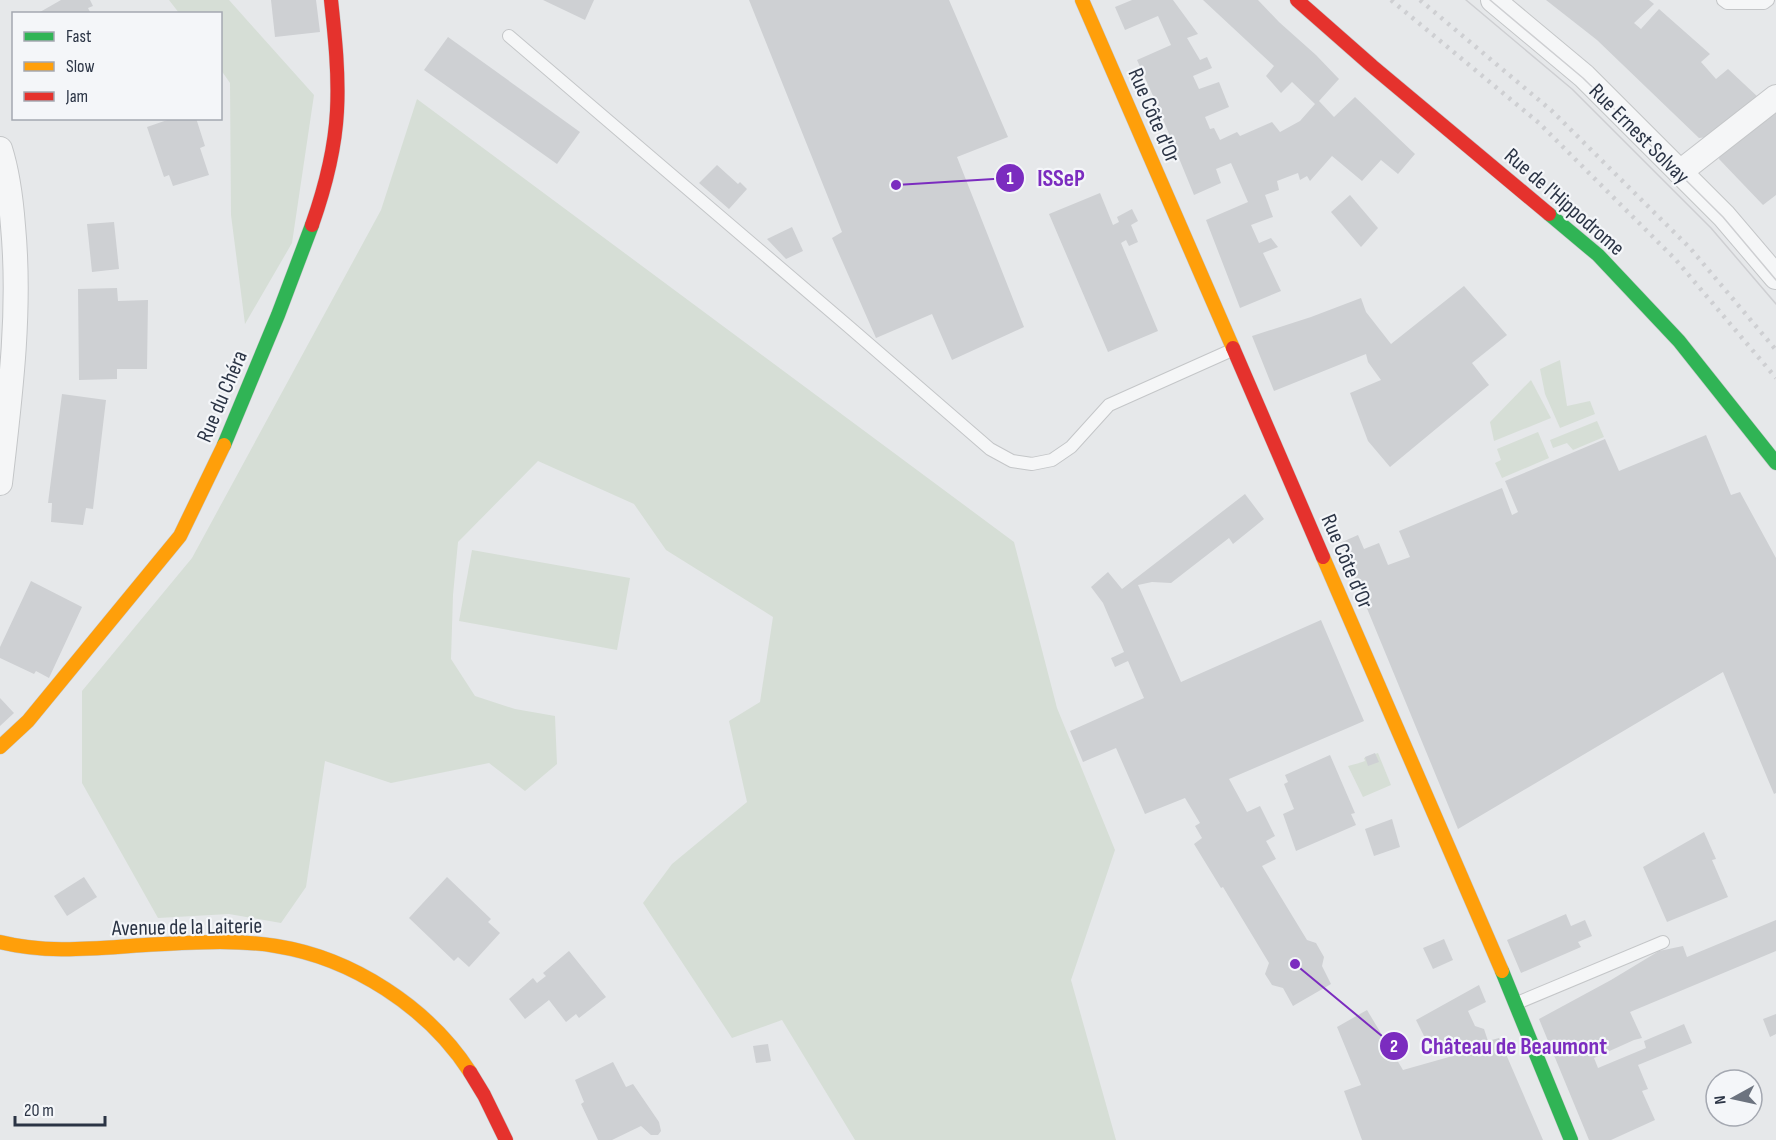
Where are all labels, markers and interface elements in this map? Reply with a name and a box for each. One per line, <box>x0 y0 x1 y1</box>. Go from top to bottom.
legend <box>12 12 222 120</box>
text: Fast <box>66 26 92 47</box>
text: Slow <box>66 56 95 77</box>
street label: Rue Côte d'Or <box>1122 64 1186 167</box>
street label: Rue Ernest Solvay <box>1583 78 1695 190</box>
text: Jam <box>65 86 88 107</box>
street label: Rue de l'Hippodrome <box>1498 143 1630 262</box>
callout: ISSeP <box>995 157 1097 199</box>
text: ISSeP <box>1037 164 1085 193</box>
text: 1 <box>1006 168 1014 189</box>
street label: Rue du Chéra <box>191 347 254 446</box>
street label: Rue Côte d'Or <box>1315 510 1379 613</box>
street label: Avenue de la Laiterie <box>111 913 262 942</box>
callout: Château de Beaumont <box>1379 1025 1620 1067</box>
text: Château de Beaumont <box>1421 1032 1607 1061</box>
text: 2 <box>1390 1036 1398 1057</box>
north arrow <box>1704 1068 1764 1128</box>
scale bar <box>15 1089 105 1127</box>
text: N <box>1711 1094 1731 1105</box>
text: 20 m <box>24 1100 54 1121</box>

